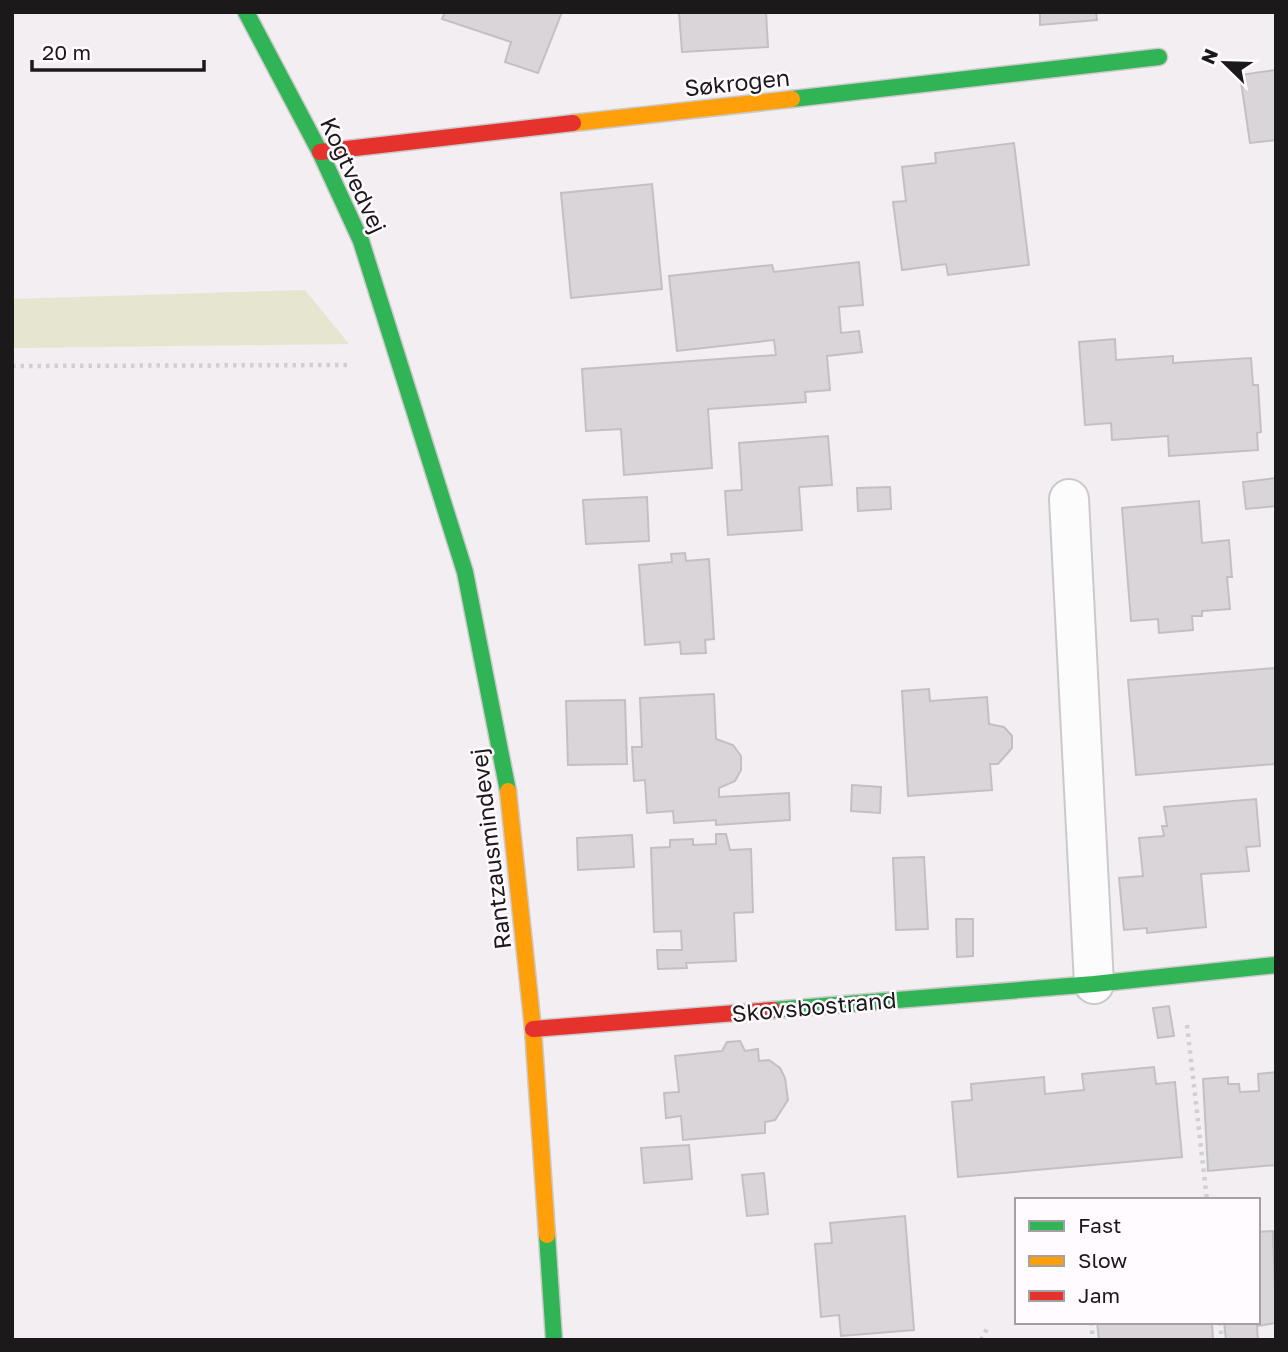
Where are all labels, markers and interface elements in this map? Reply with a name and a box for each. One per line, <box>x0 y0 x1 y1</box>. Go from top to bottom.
scale bar <box>32 28 203 72</box>
north arrow <box>1190 28 1260 98</box>
text: 20 m <box>42 39 91 65</box>
text: N <box>1195 45 1222 67</box>
street label: Søkrogen <box>683 63 791 101</box>
street label: Kogtvedvej <box>315 113 393 237</box>
street label: Rantzausmindevej <box>464 747 516 951</box>
street label: Skovsbostrand <box>731 985 897 1027</box>
legend <box>1015 1198 1260 1324</box>
text: Fast <box>1078 1212 1121 1238</box>
text: Slow <box>1078 1247 1127 1273</box>
text: Jam <box>1078 1282 1120 1308</box>

